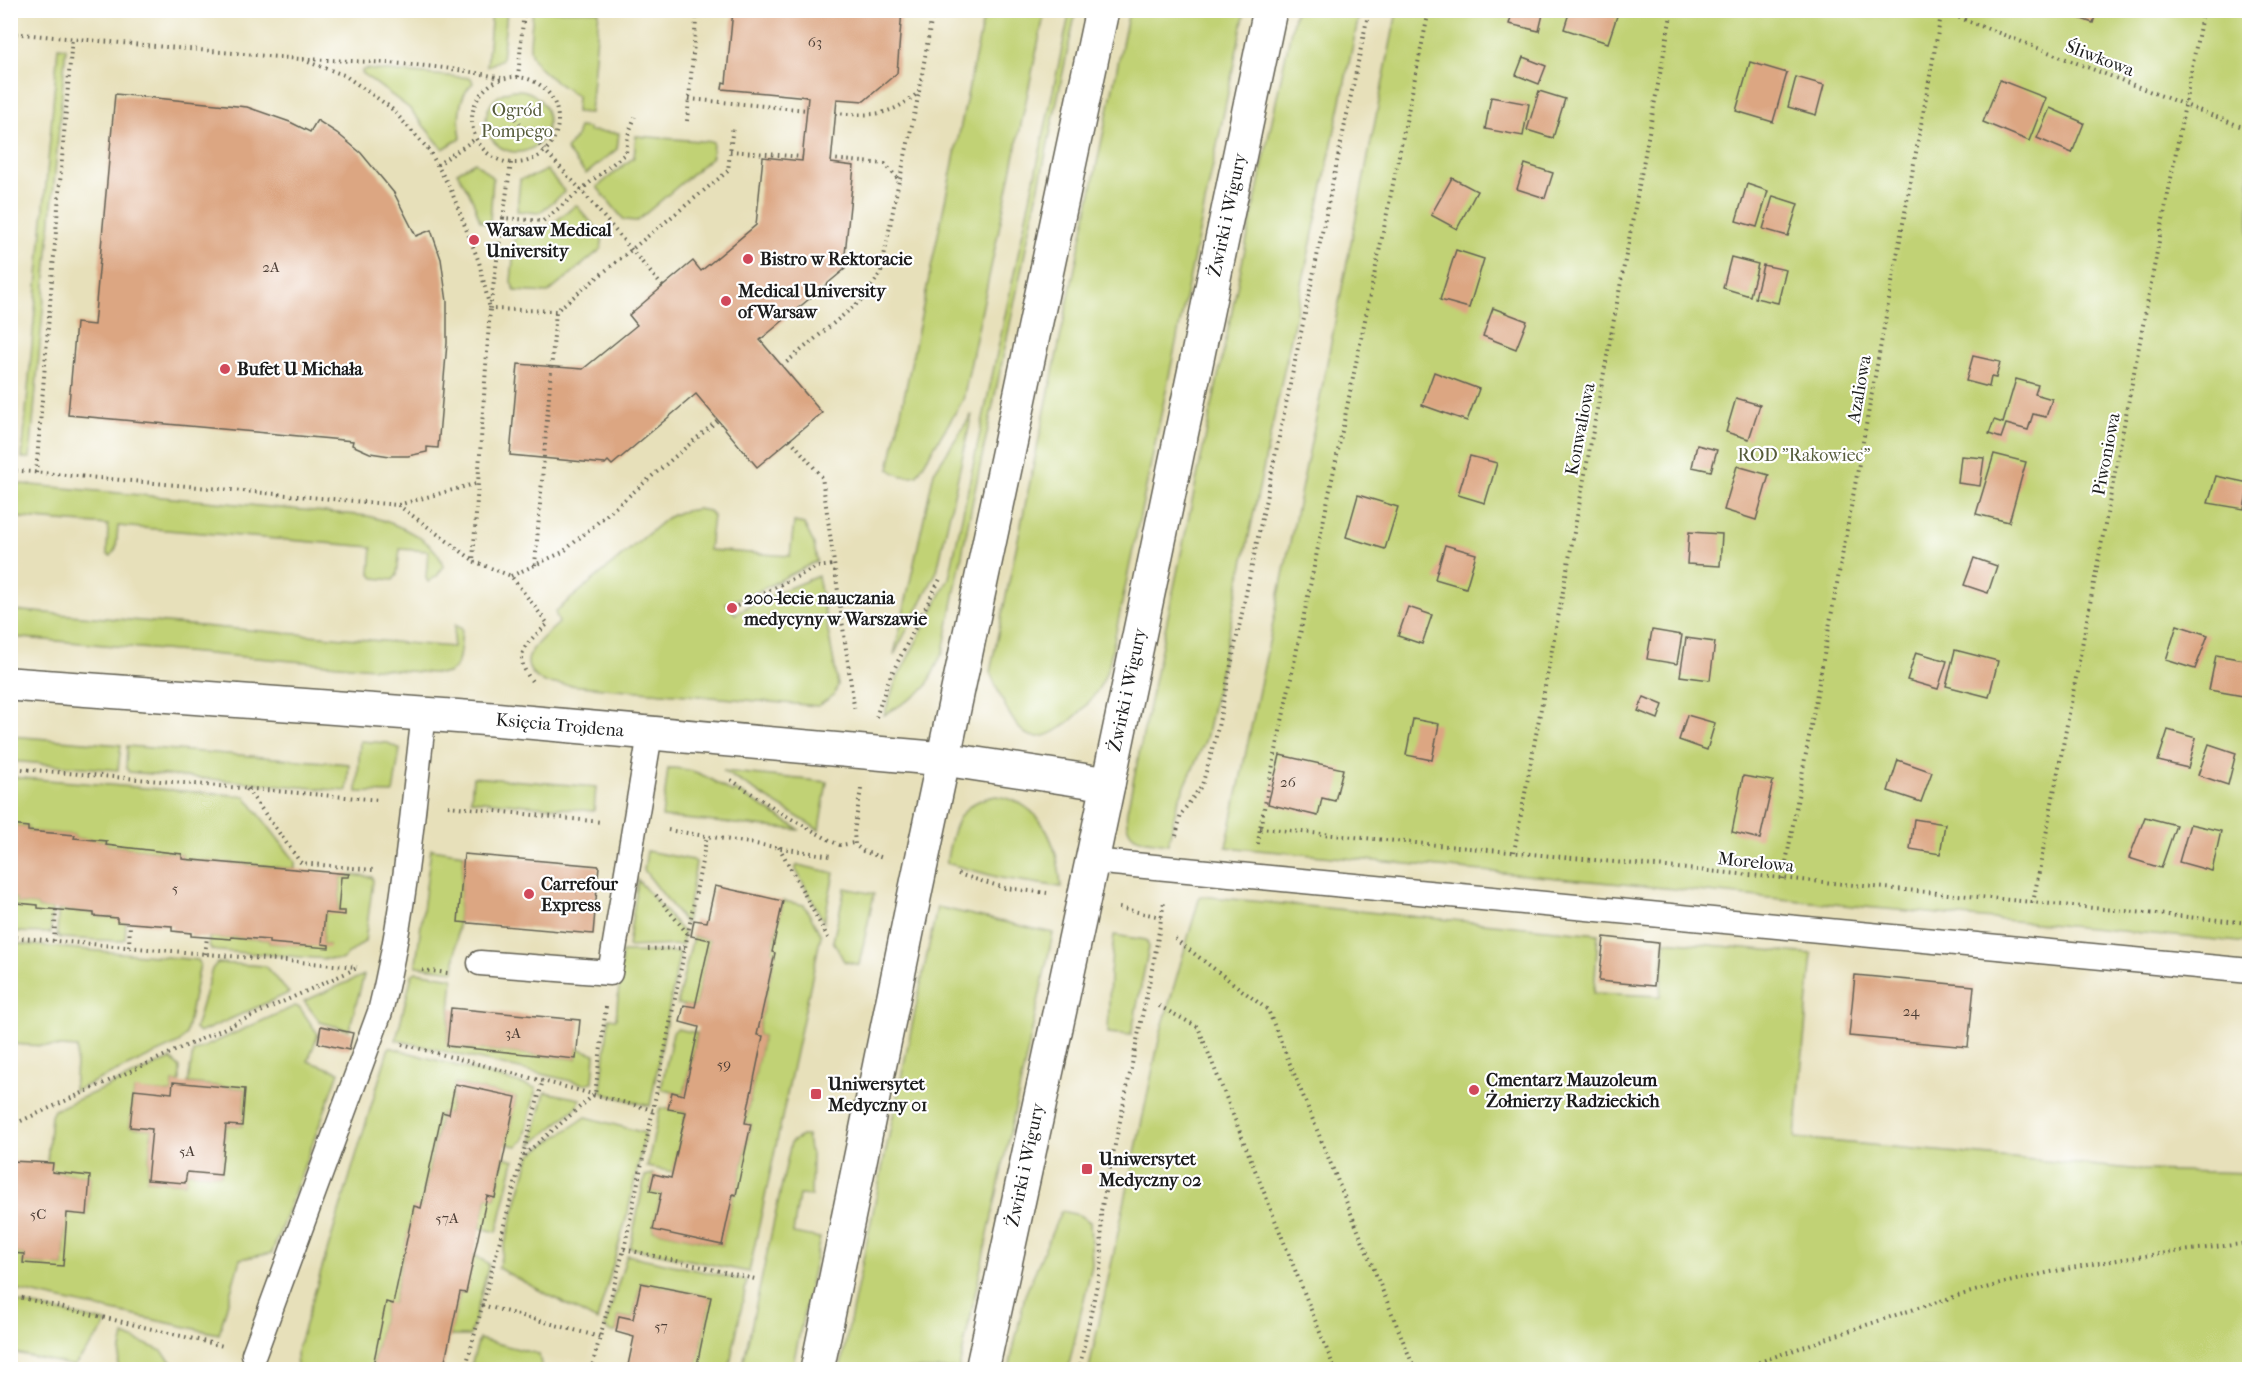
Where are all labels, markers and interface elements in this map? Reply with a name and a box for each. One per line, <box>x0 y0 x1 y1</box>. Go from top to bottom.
house number: 63 <box>808 33 822 51</box>
street label: Śliwkowa <box>2063 35 2138 81</box>
park label: Ogród Pompego <box>481 100 553 142</box>
street label: Żwirki i Wigury <box>1203 150 1251 279</box>
place label: Warsaw Medical University <box>485 220 613 262</box>
marker: Warsaw Medical University <box>467 233 481 247</box>
place label: Bistro w Rektoracie <box>760 249 912 270</box>
marker: Bistro w Rektoracie <box>741 252 755 266</box>
house number: 2A <box>262 258 280 276</box>
place label: Medical University of Warsaw <box>737 281 887 323</box>
marker: Medical University of Warsaw <box>719 294 733 308</box>
street label: Azaliowa <box>1843 353 1876 426</box>
place label: Bufet U Michała <box>237 359 364 380</box>
marker: Bufet U Michała <box>218 362 232 376</box>
street label: Konwaliowa <box>1561 380 1600 477</box>
street label: Piwoniowa <box>2088 410 2125 497</box>
park label: ROD "Rakowiec" <box>1738 445 1870 466</box>
place label: 200-lecie nauczania medycyny w Warszawie <box>743 588 927 630</box>
marker: 200-lecie nauczania medycyny w Warszawie <box>725 601 739 615</box>
street label: Żwirki i Wigury <box>1103 625 1151 754</box>
street label: Księcia Trojdena <box>495 709 626 742</box>
house number: 26 <box>1280 773 1297 791</box>
street label: Morelowa <box>1717 848 1796 877</box>
place label: Carrefour Express <box>541 874 618 916</box>
house number: 5 <box>172 879 178 897</box>
marker: Carrefour Express <box>522 887 536 901</box>
house number: 24 <box>1903 1002 1920 1020</box>
house number: 3A <box>505 1024 521 1042</box>
house number: 59 <box>717 1055 731 1073</box>
place label: Cmentarz Mauzoleum Żołnierzy Radzieckich <box>1486 1070 1660 1112</box>
place label: Uniwersytet Medyczny 01 <box>827 1074 927 1116</box>
marker: Cmentarz Mauzoleum Żołnierzy Radzieckich <box>1467 1083 1481 1097</box>
marker: Uniwersytet Medyczny 01 <box>809 1087 823 1101</box>
street label: Żwirki i Wigury <box>1001 1100 1049 1229</box>
house number: 5A <box>179 1142 195 1160</box>
place label: Uniwersytet Medyczny 02 <box>1098 1149 1201 1191</box>
marker: Uniwersytet Medyczny 02 <box>1080 1162 1094 1176</box>
house number: 5C <box>30 1205 46 1223</box>
house number: 57A <box>435 1209 459 1227</box>
house number: 57 <box>654 1317 668 1335</box>

